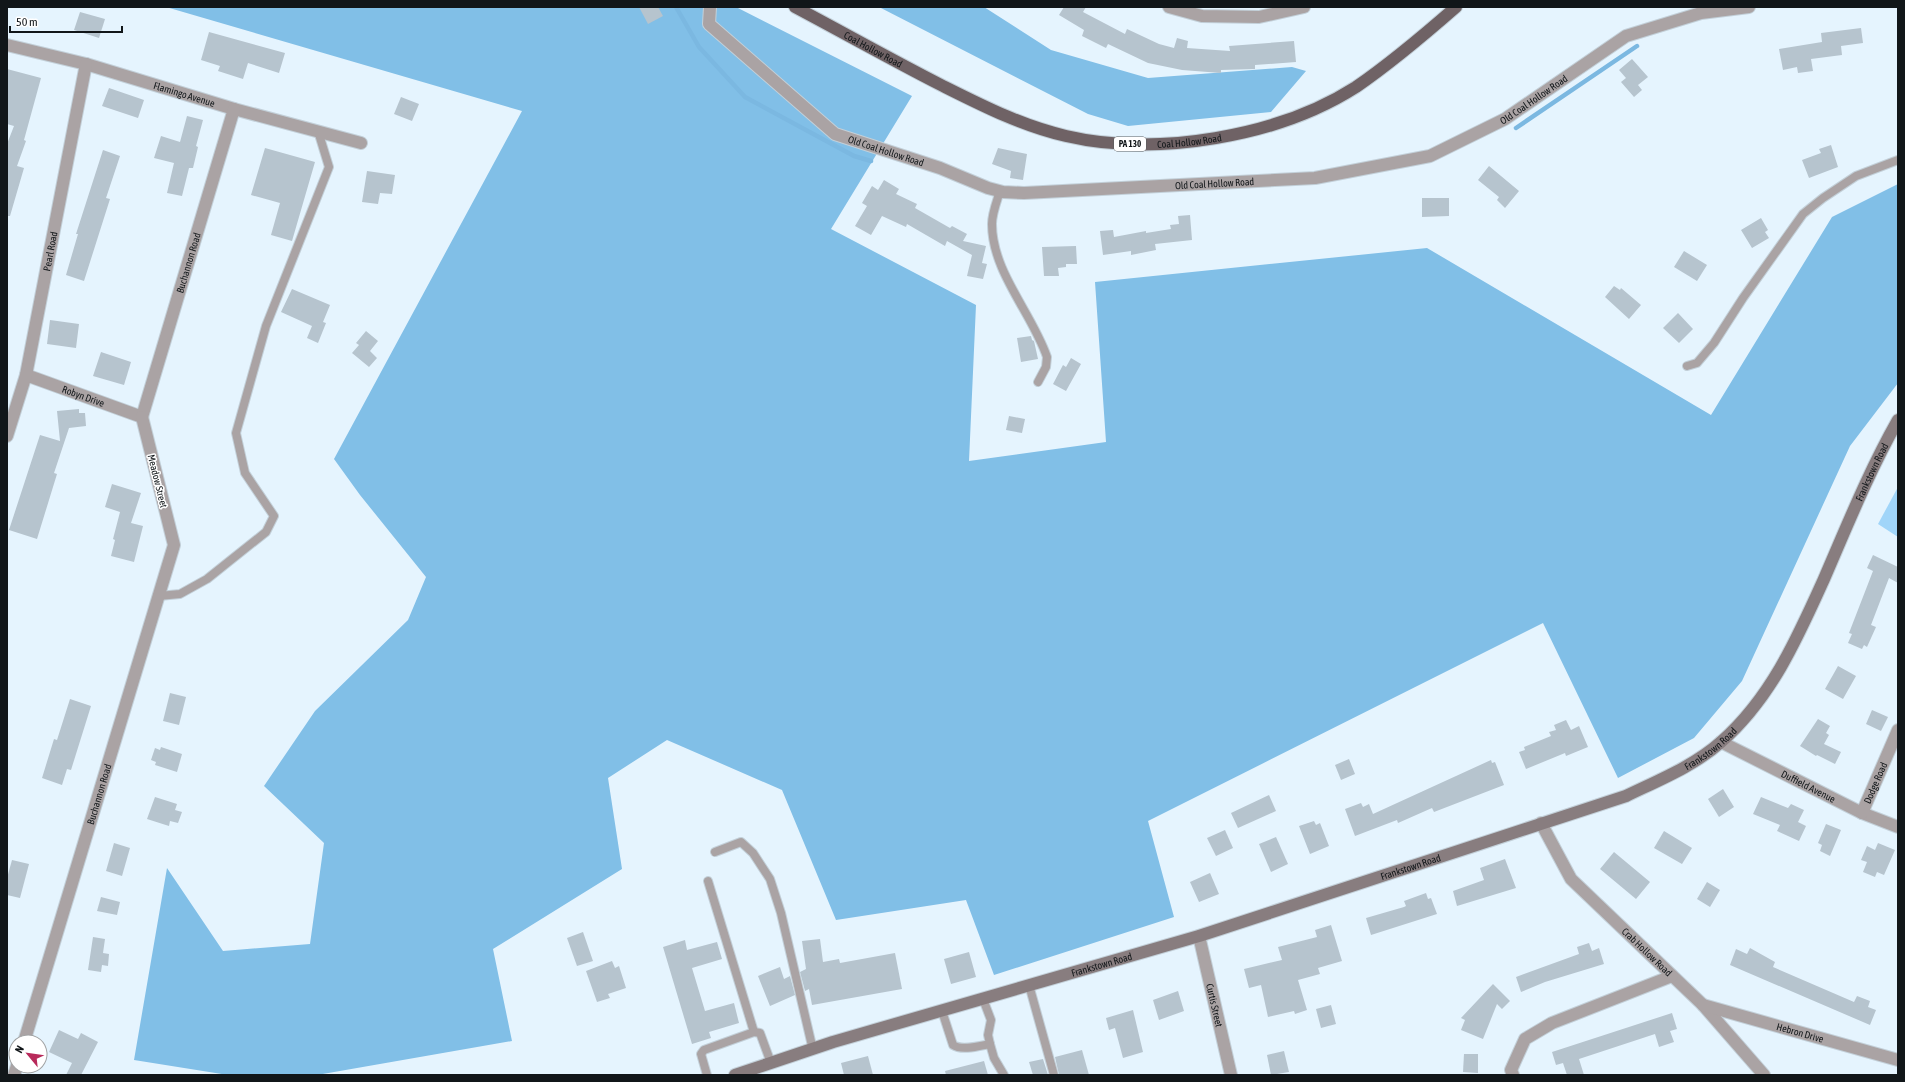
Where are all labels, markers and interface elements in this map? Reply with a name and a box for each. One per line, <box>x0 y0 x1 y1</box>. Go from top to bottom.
scale bar <box>10 8 122 34</box>
text: 50 m <box>16 15 38 29</box>
street label: Coal Hollow Road <box>842 29 904 70</box>
street label: Old Coal Hollow Road <box>1498 73 1570 127</box>
street label: Flamingo Avenue <box>152 80 217 109</box>
street label: Coal Hollow Road <box>1157 132 1223 150</box>
street label: Old Coal Hollow Road <box>847 134 926 169</box>
road number: PA 130 <box>1114 137 1146 151</box>
street label: Old Coal Hollow Road <box>1175 176 1255 191</box>
street label: Pearl Road <box>41 230 60 272</box>
street label: Buchannon Road <box>174 231 203 294</box>
street label: Robyn Drive <box>61 384 106 409</box>
street label: Frankstown Road <box>1853 441 1891 503</box>
street label: Meadow Street <box>146 453 169 509</box>
street label: Frankstown Road <box>1683 725 1739 772</box>
street label: Dodge Road <box>1862 760 1890 805</box>
street label: Buchannon Road <box>85 762 114 826</box>
street label: Duffield Avenue <box>1779 768 1838 805</box>
street label: Frankstown Road <box>1379 852 1442 882</box>
street label: Crab Hollow Road <box>1620 926 1674 979</box>
street label: Frankstown Road <box>1070 951 1134 979</box>
street label: Curtis Street <box>1204 982 1225 1028</box>
street label: Hebron Drive <box>1775 1021 1825 1045</box>
north arrow <box>8 1034 48 1074</box>
text: N <box>12 1043 26 1055</box>

